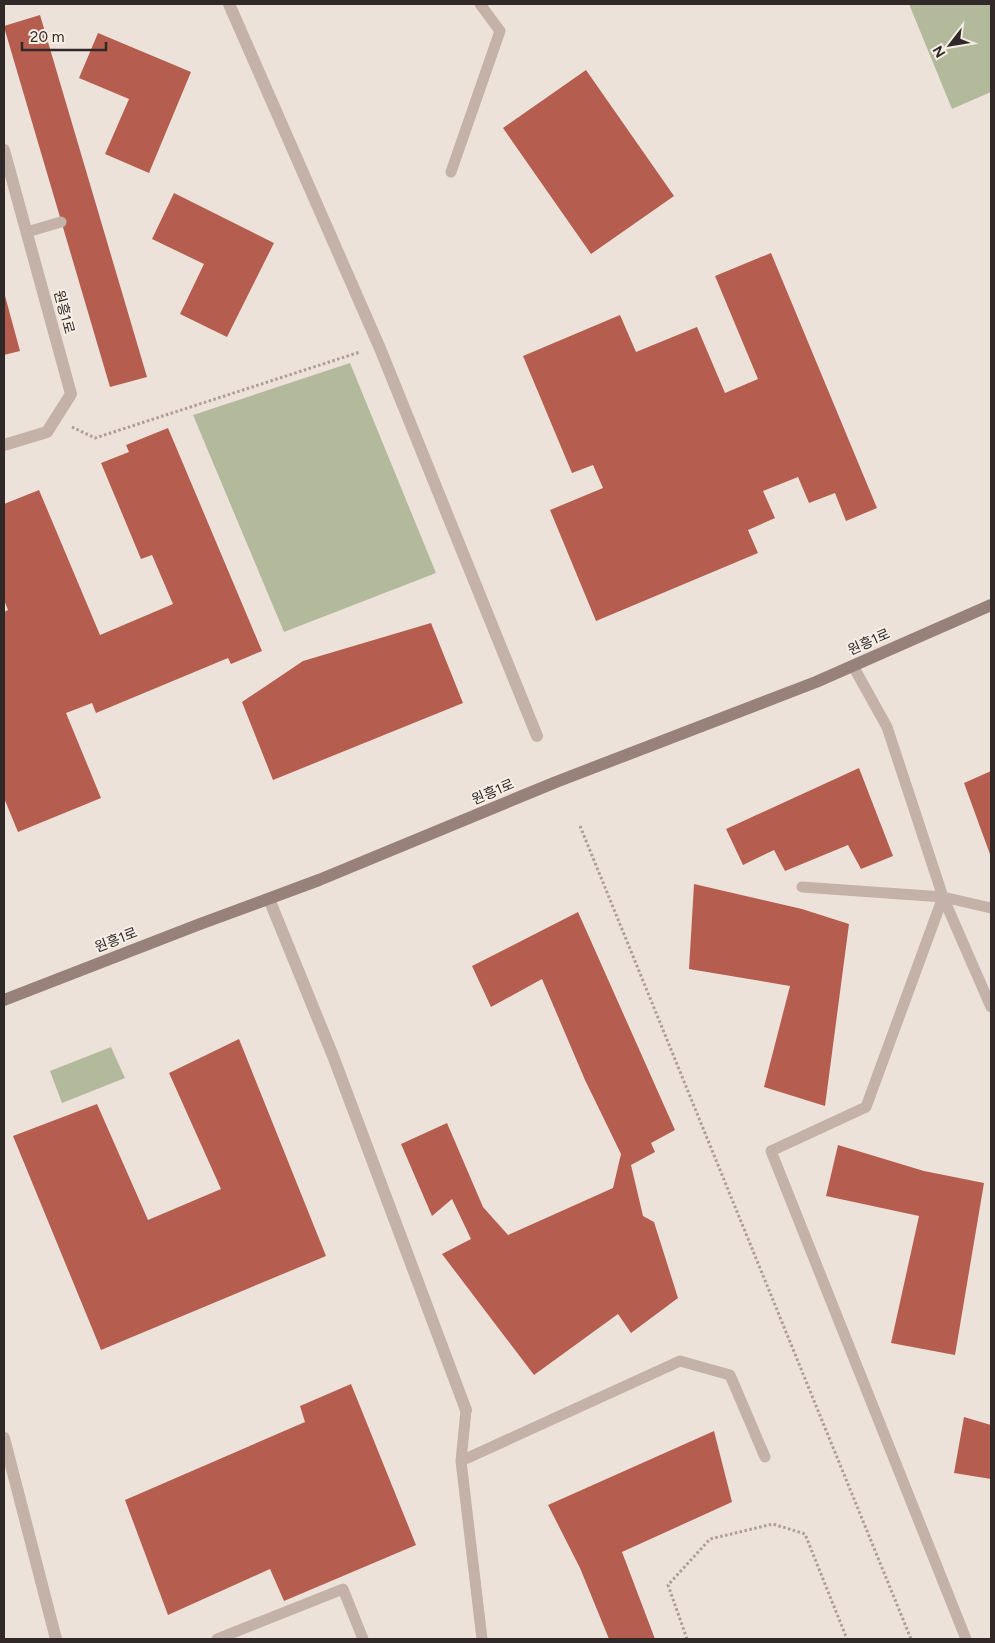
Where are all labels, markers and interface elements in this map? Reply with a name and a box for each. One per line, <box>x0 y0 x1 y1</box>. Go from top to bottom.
scale bar <box>22 20 106 52</box>
north arrow <box>925 20 975 70</box>
text: 20 m <box>30 28 64 46</box>
text: N <box>929 42 949 60</box>
street label: 원흥1로 <box>50 288 78 336</box>
street label: 원흥1로 <box>845 625 893 659</box>
street label: 원흥1로 <box>469 775 517 809</box>
street label: 원흥1로 <box>92 924 140 956</box>

